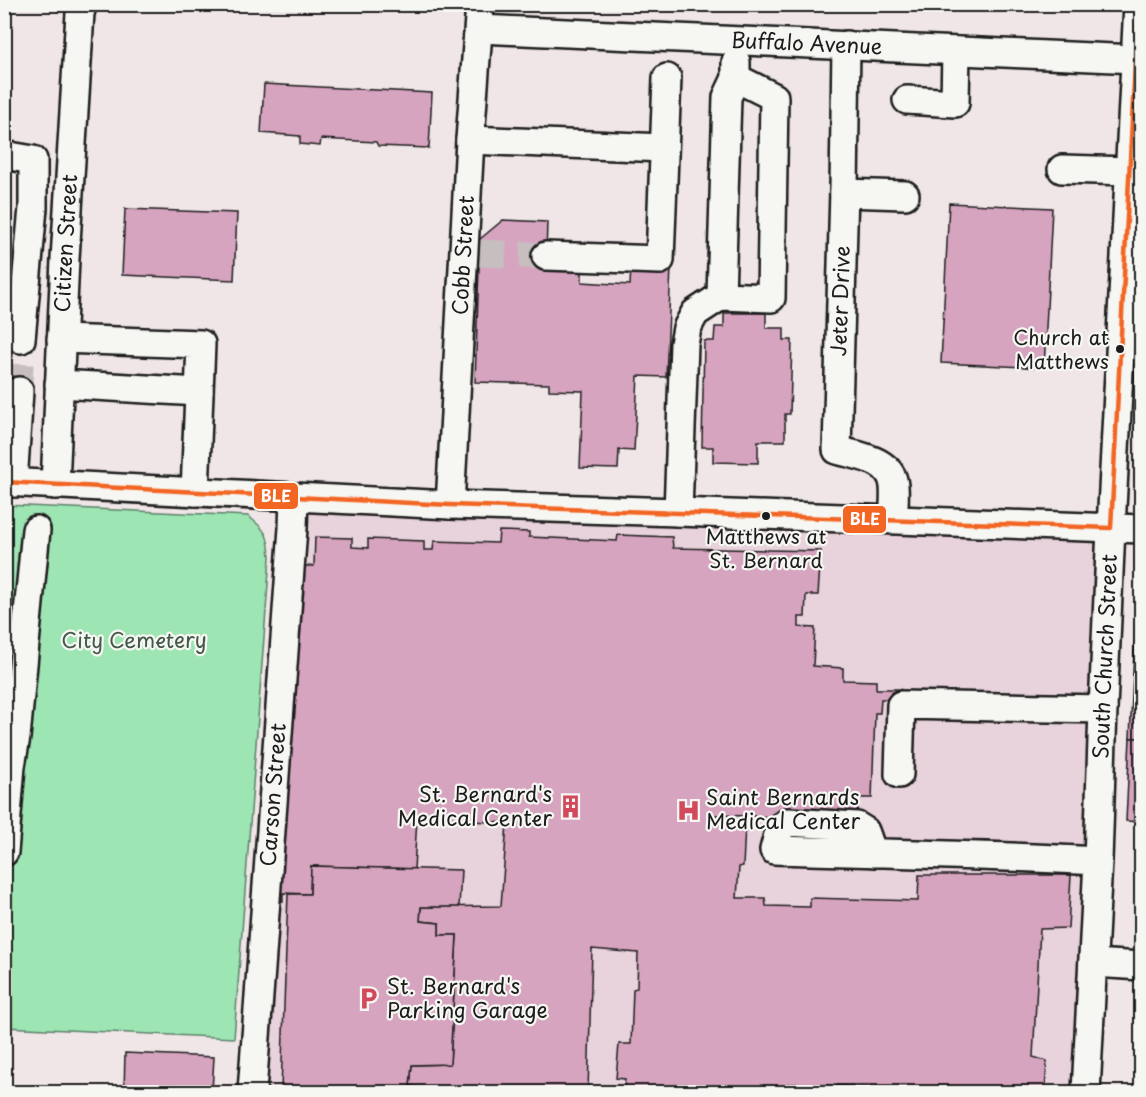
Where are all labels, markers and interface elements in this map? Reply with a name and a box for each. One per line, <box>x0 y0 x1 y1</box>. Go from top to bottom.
street label: Buffalo Avenue <box>730 23 883 61</box>
street label: Citizen Street <box>45 173 84 313</box>
street label: Cobb Street <box>442 195 481 316</box>
street label: Jeter Drive <box>821 245 857 357</box>
place label: Church at Matthews <box>1013 322 1109 376</box>
marker: Church at Matthews <box>1114 343 1126 355</box>
line badge: BLE <box>253 482 299 510</box>
text: BLE <box>261 483 291 507</box>
line badge: BLE <box>842 505 887 534</box>
text: BLE <box>850 506 880 530</box>
marker: Matthews at St. Bernard <box>760 510 772 522</box>
place label: Matthews at St. Bernard <box>706 521 827 575</box>
street label: South Church Street <box>1083 553 1124 759</box>
park label: City Cemetery <box>61 623 207 655</box>
street label: Carson Street <box>250 722 293 867</box>
place label: St. Bernard's Medical Center <box>398 777 552 833</box>
place label: Saint Bernards Medical Center <box>706 780 860 836</box>
building icon: St. Bernard's Medical Center <box>557 794 583 820</box>
hospital icon: Saint Bernards Medical Center <box>675 797 701 823</box>
place label: St. Bernard's Parking Garage <box>387 969 548 1025</box>
parking icon: St. Bernard's Parking Garage <box>356 986 382 1012</box>

